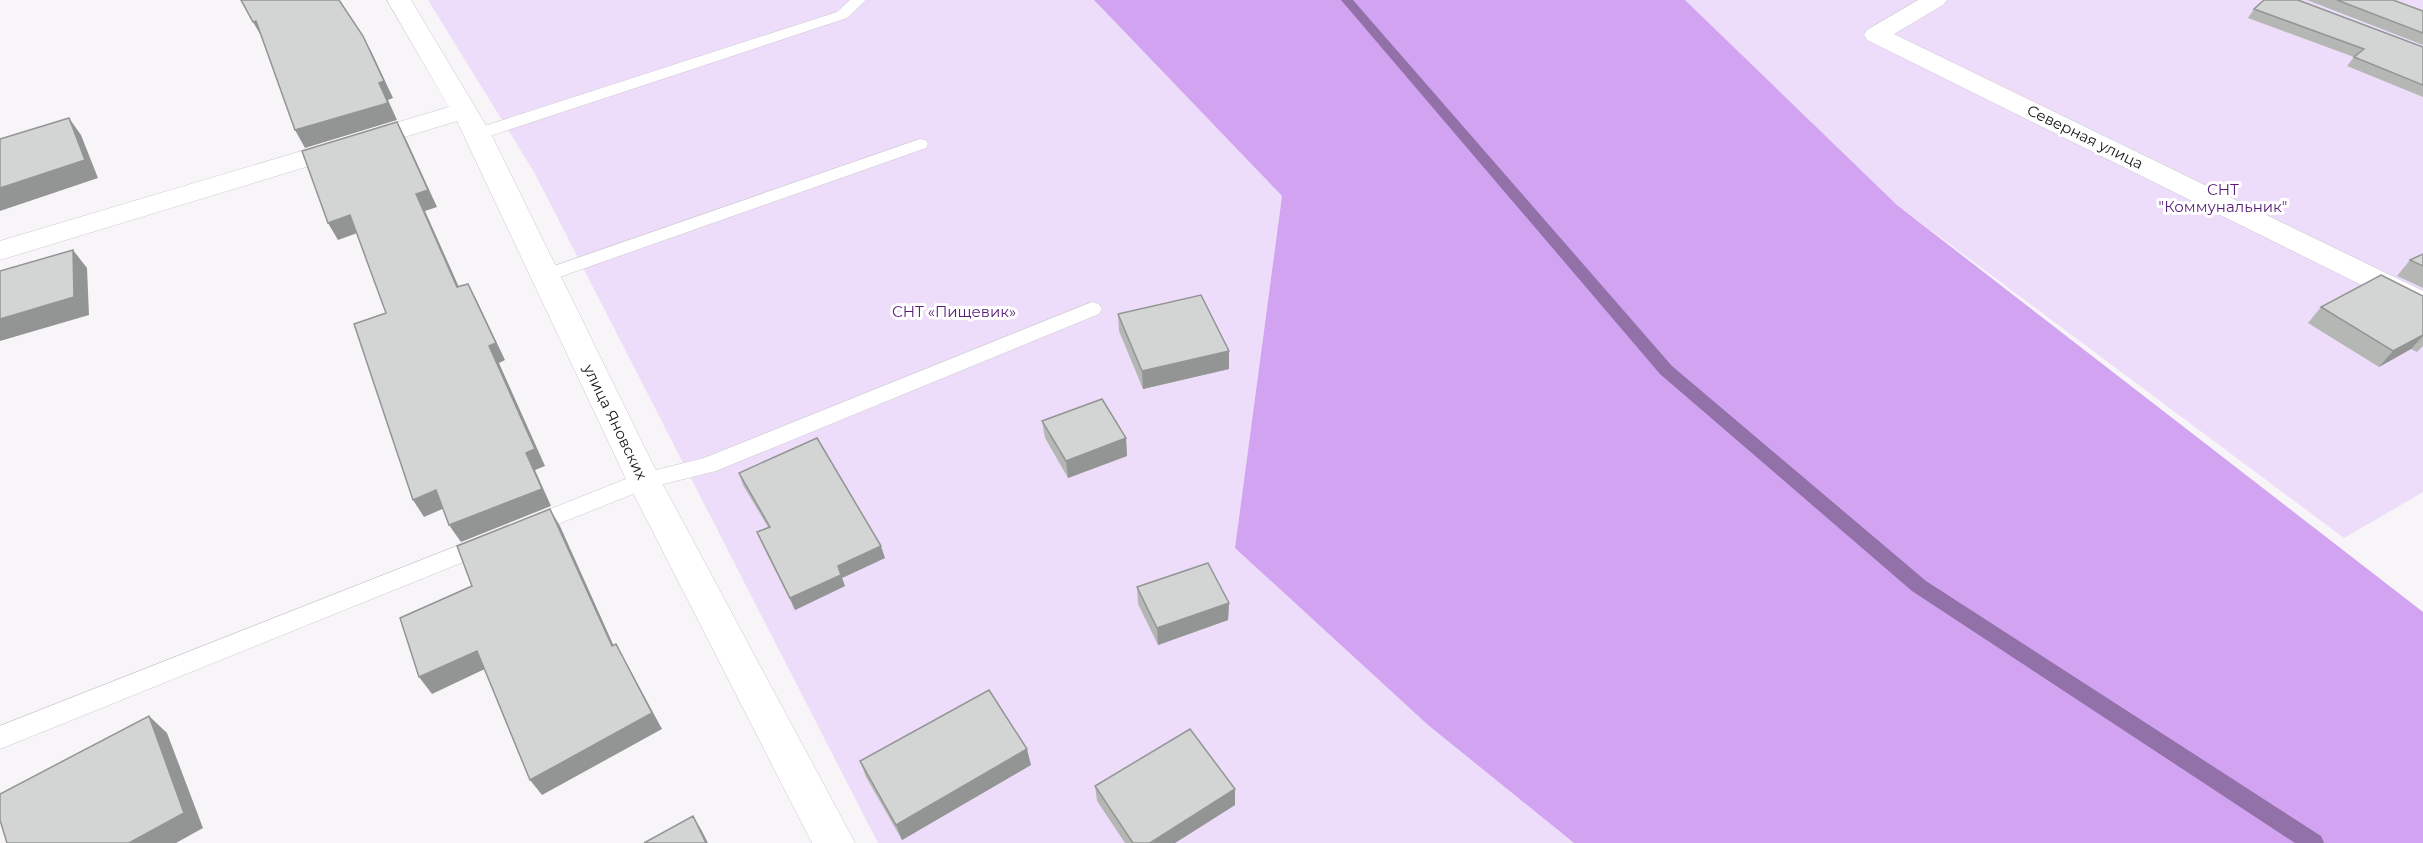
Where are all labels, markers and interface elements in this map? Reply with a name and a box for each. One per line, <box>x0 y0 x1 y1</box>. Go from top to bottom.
street label: Северная улица <box>2024 100 2146 173</box>
park label: СНТ "Коммунальник" <box>2159 180 2287 216</box>
park label: СНТ «Пищевик» <box>892 302 1016 321</box>
street label: улица Яновских <box>579 360 652 483</box>

